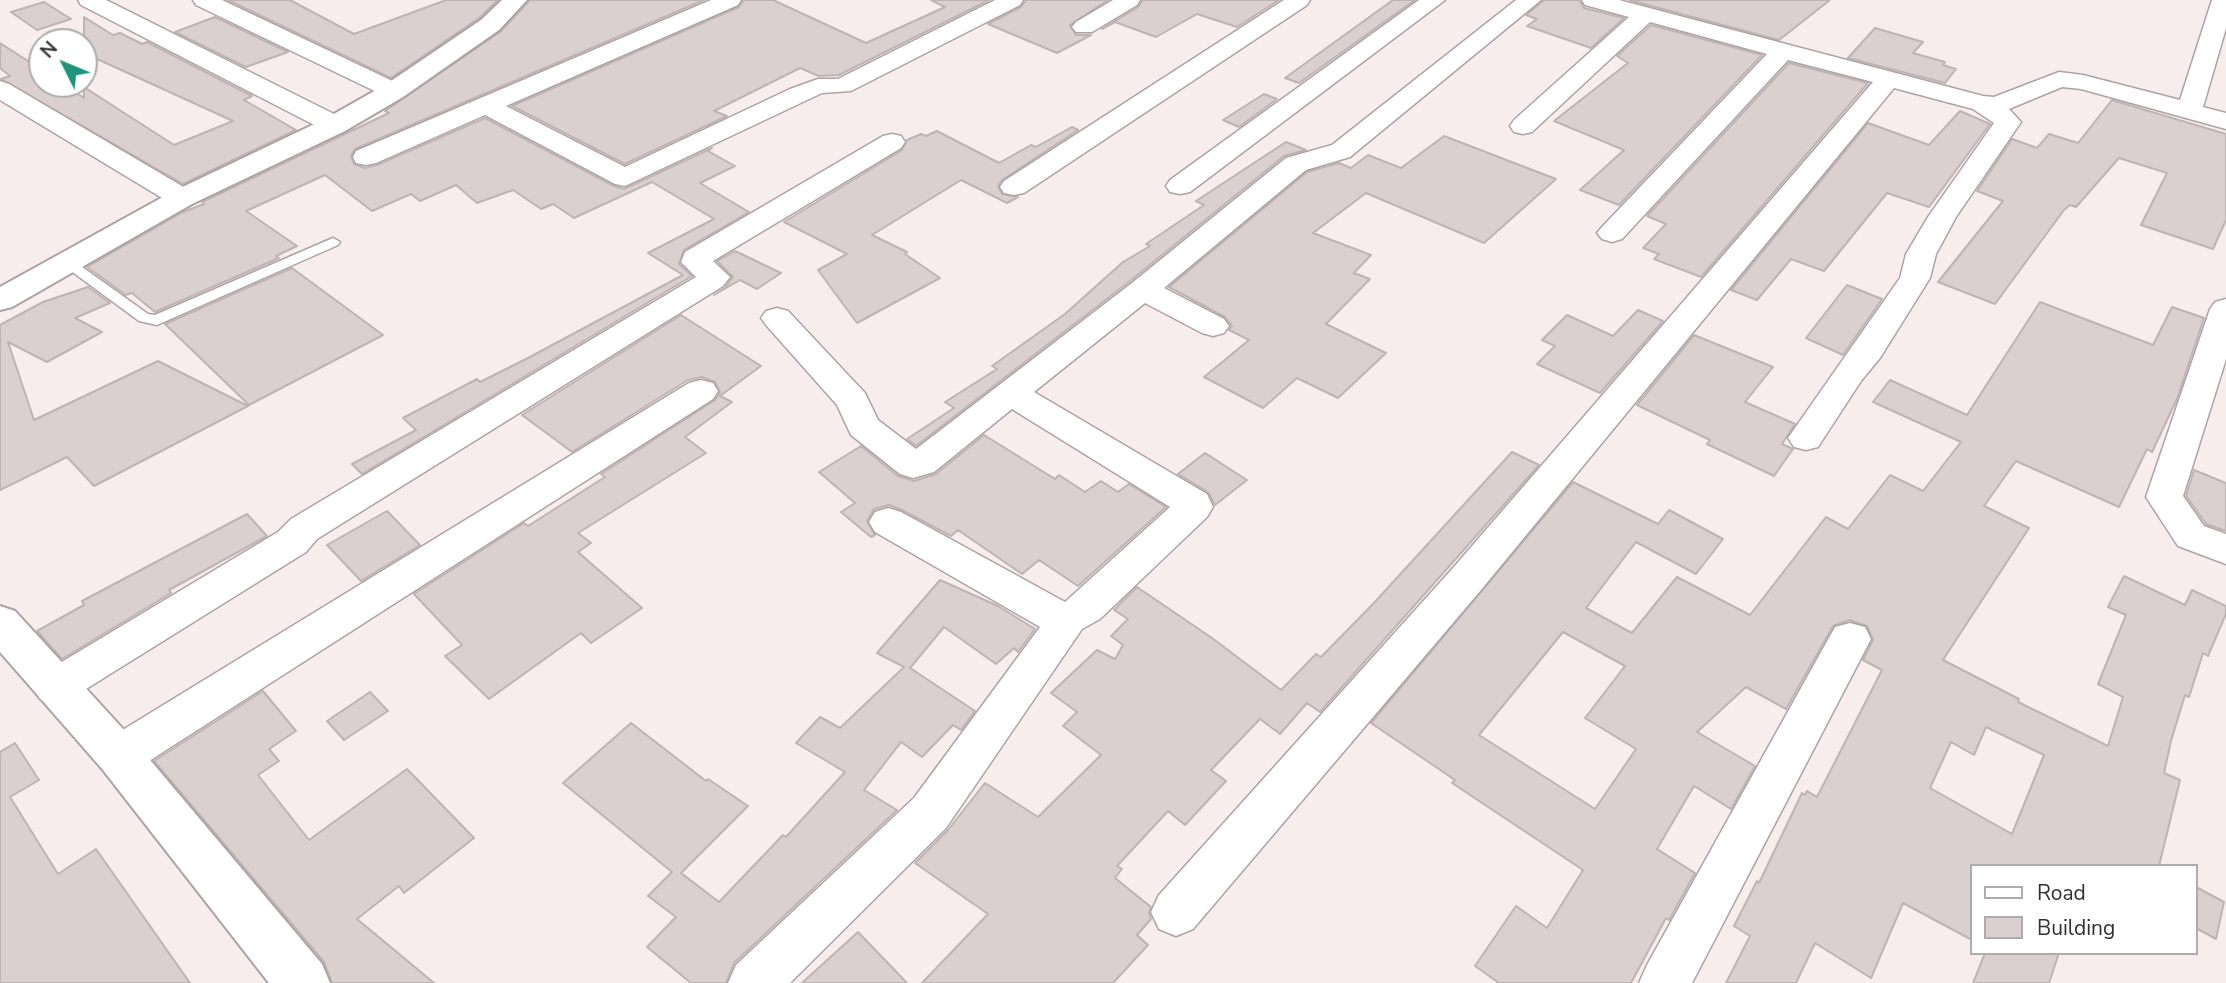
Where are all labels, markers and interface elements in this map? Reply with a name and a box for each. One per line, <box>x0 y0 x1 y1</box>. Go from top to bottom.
north arrow <box>28 28 98 98</box>
text: N <box>35 36 63 64</box>
legend <box>1970 864 2198 955</box>
text: Road <box>2037 879 2086 907</box>
text: Building <box>2037 914 2115 942</box>

